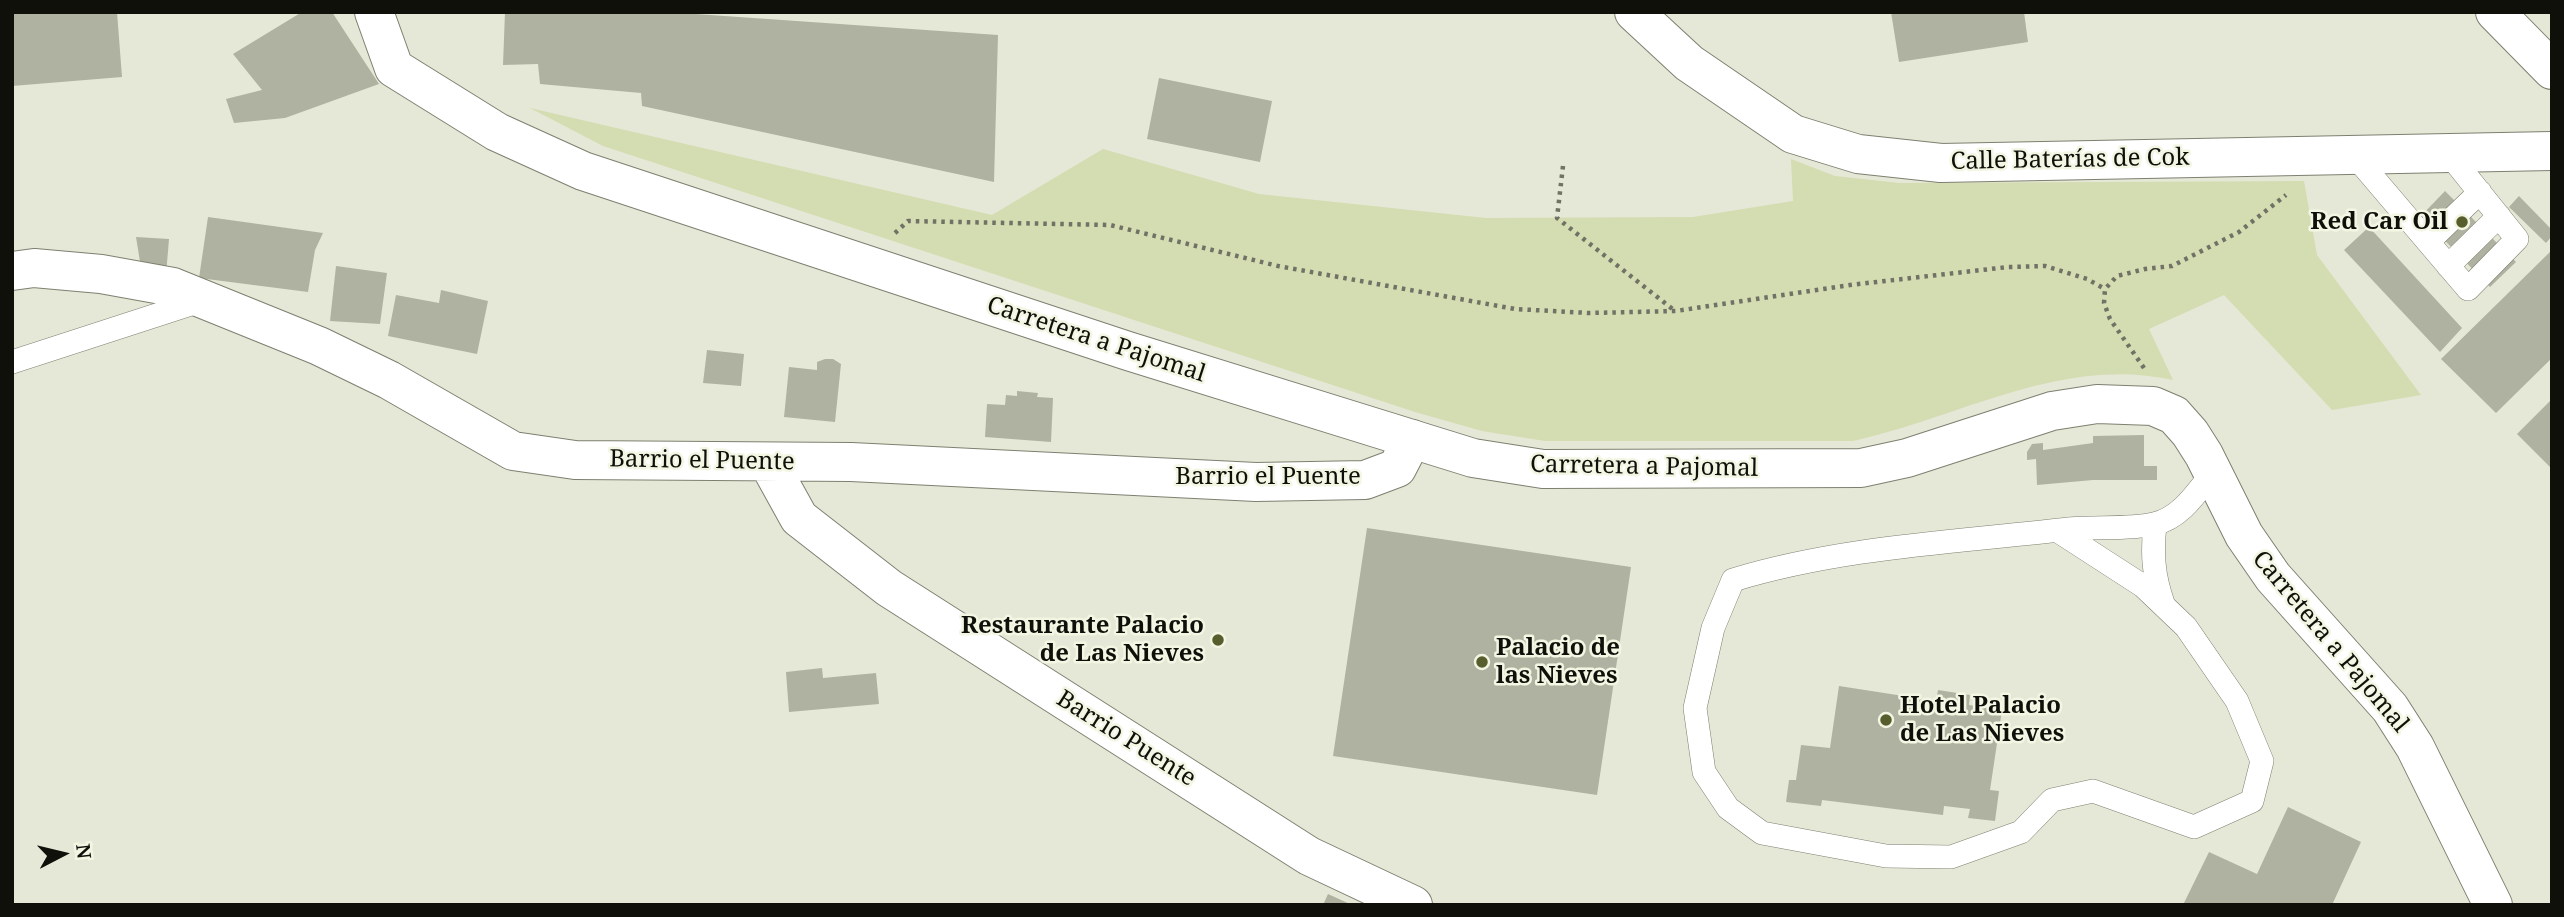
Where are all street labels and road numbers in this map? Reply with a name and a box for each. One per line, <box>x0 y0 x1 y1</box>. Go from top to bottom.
street label: Calle Baterías de Cok <box>1950 144 2190 176</box>
street label: Carretera a Pajomal <box>983 291 1209 389</box>
street label: Barrio el Puente <box>609 445 795 477</box>
street label: Carretera a Pajomal <box>1530 451 1758 483</box>
street label: Barrio el Puente <box>1175 463 1361 491</box>
street label: Carretera a Pajomal <box>2246 545 2414 739</box>
street label: Barrio Puente <box>1051 685 1201 793</box>

